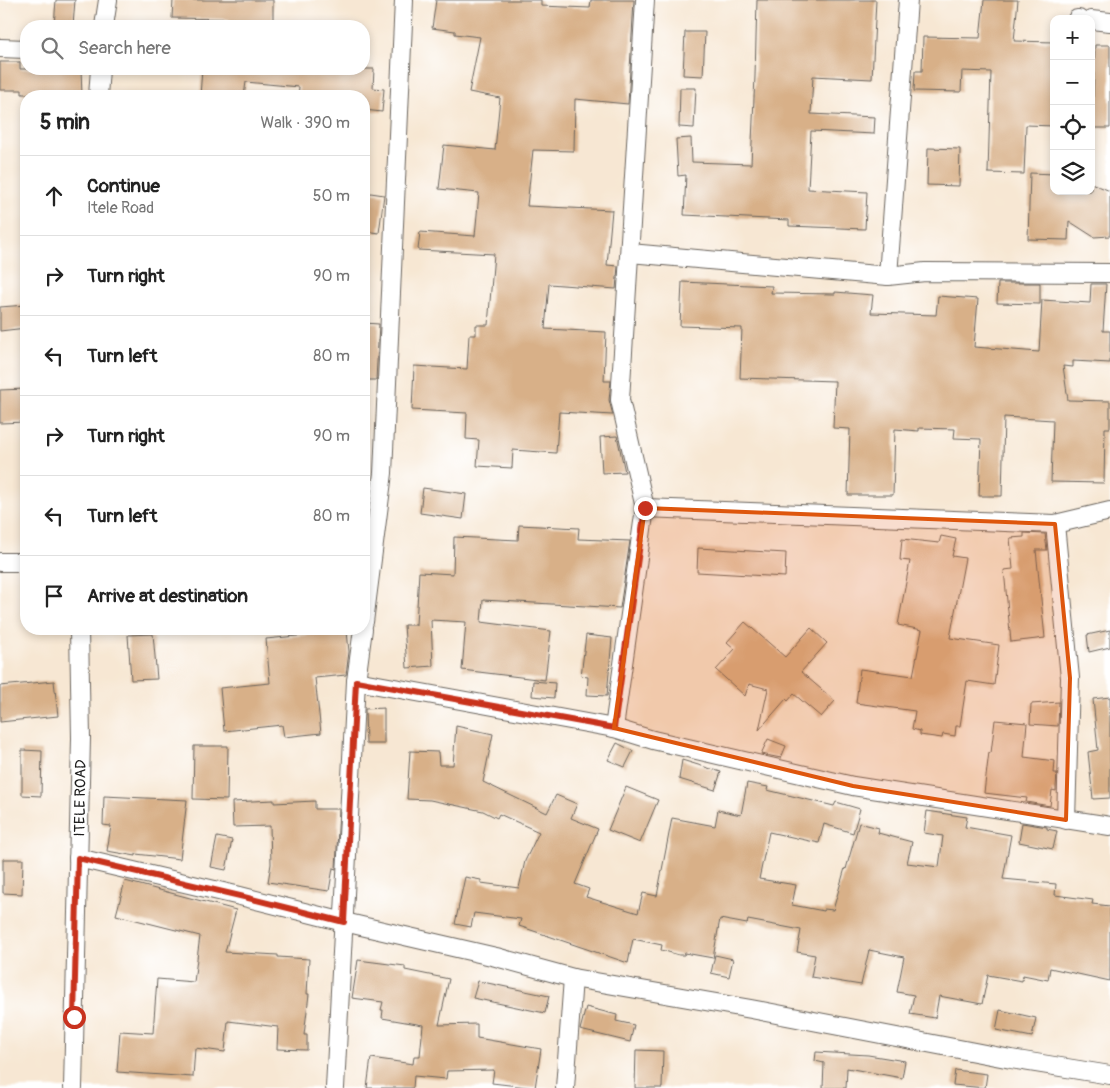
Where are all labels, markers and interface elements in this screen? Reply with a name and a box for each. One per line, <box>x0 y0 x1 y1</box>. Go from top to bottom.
map controls <box>1050 15 1095 195</box>
button: + <box>1050 15 1095 60</box>
search box <box>20 20 370 75</box>
icon: search <box>38 34 66 62</box>
text: Search here <box>78 36 171 60</box>
button: − <box>1050 60 1095 105</box>
button: locate <box>1050 105 1095 150</box>
text: 5 min <box>40 109 90 136</box>
text: Walk · 390 m <box>261 113 350 133</box>
button: layers <box>1050 150 1095 195</box>
text: Continue <box>87 174 160 198</box>
icon: ahead <box>40 182 68 210</box>
text: 50 m <box>313 186 350 206</box>
text: Itele Road <box>87 198 154 218</box>
icon: right <box>40 262 68 290</box>
text: Turn right <box>87 264 165 288</box>
text: 90 m <box>313 266 350 286</box>
icon: left <box>40 342 68 370</box>
text: Turn left <box>87 344 157 368</box>
text: 80 m <box>313 346 350 366</box>
icon: right <box>40 422 68 450</box>
text: Turn right <box>87 424 165 448</box>
text: 90 m <box>313 426 350 446</box>
route end <box>634 497 657 520</box>
icon: left <box>40 502 68 530</box>
text: Turn left <box>87 504 157 528</box>
text: 80 m <box>313 506 350 526</box>
icon: arrive <box>40 582 68 610</box>
text: Arrive at destination <box>87 584 248 608</box>
street label: ITELE ROAD <box>70 759 91 837</box>
route start <box>63 1006 86 1029</box>

